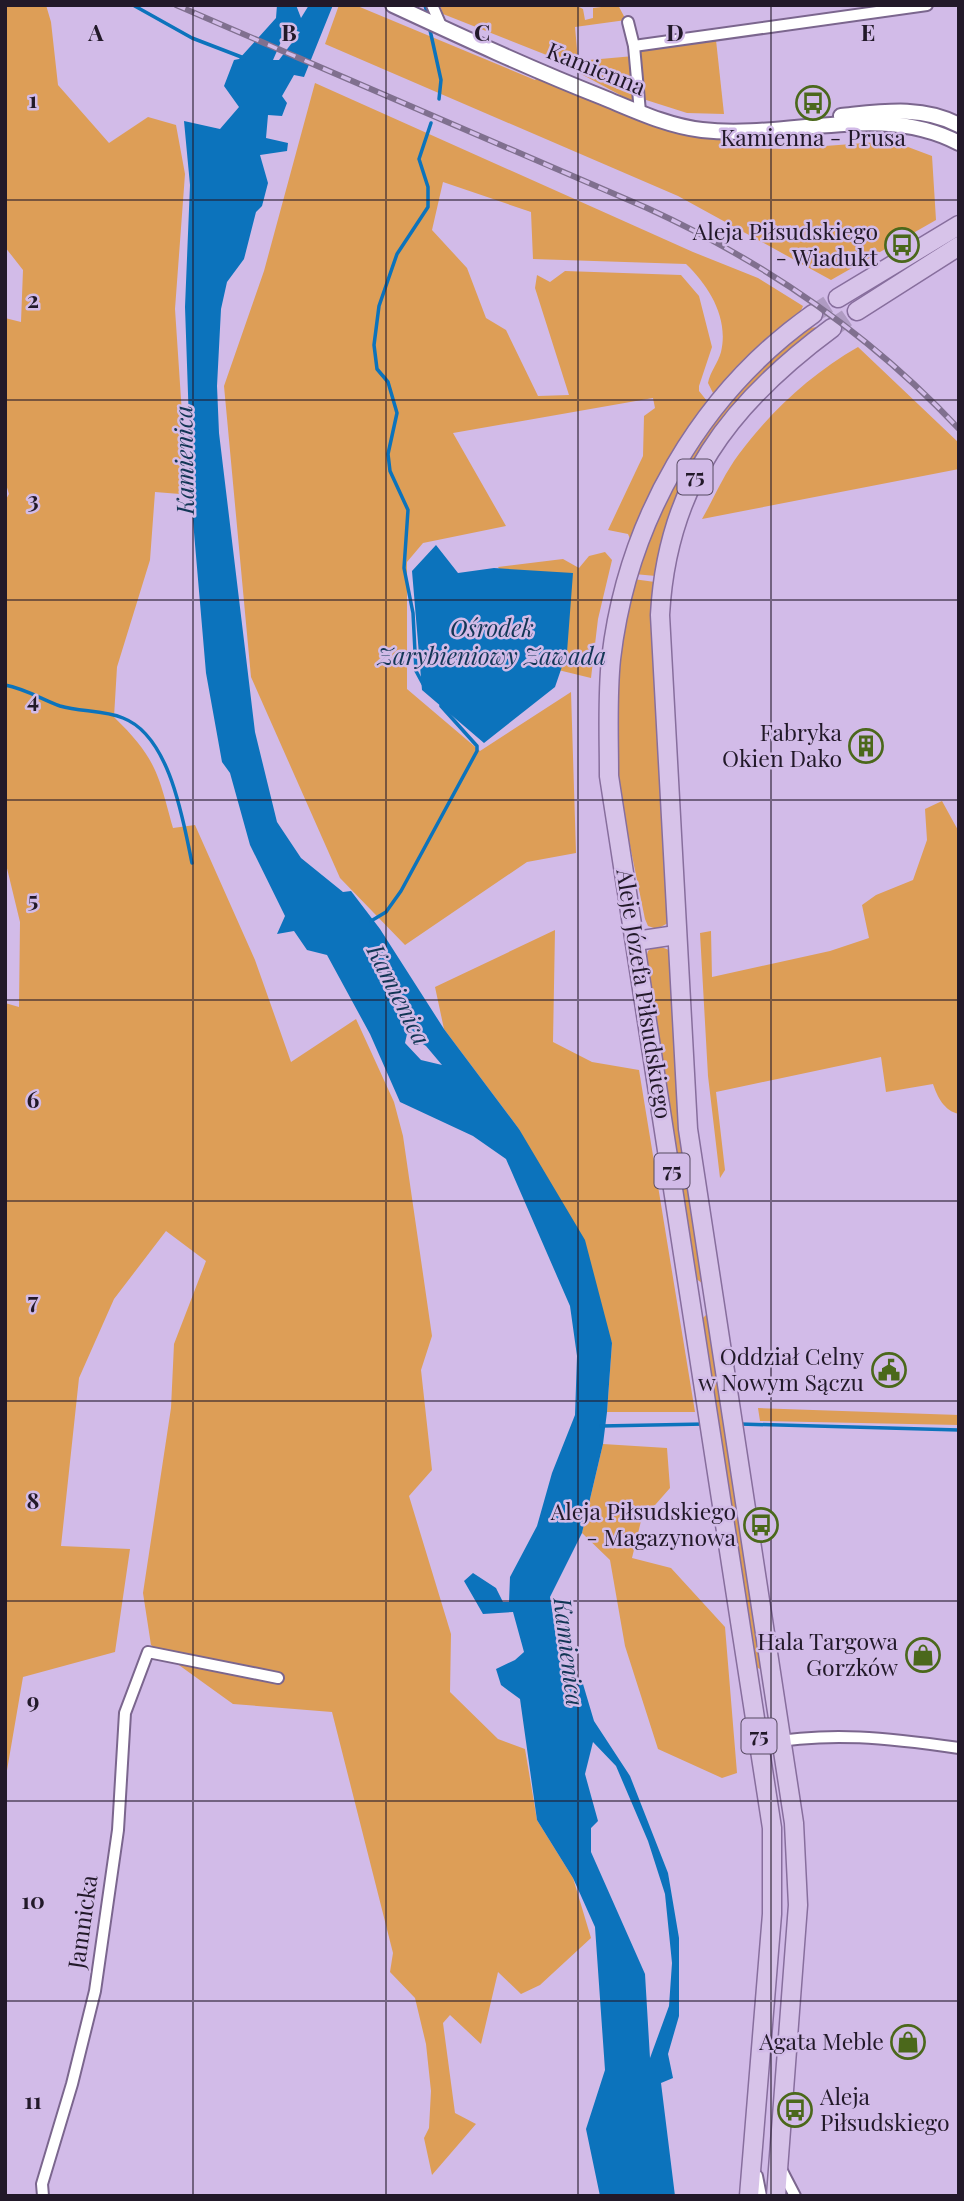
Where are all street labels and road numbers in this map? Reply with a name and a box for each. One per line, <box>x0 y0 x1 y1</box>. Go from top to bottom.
street label: Kamienna <box>542 34 651 102</box>
road number: 75 <box>678 460 712 494</box>
street label: Aleje Józefa Piłsudskiego <box>610 866 681 1121</box>
road number: 75 <box>654 1154 690 1188</box>
road number: 75 <box>742 1718 776 1754</box>
street label: Jamnicka <box>59 1872 104 1972</box>

